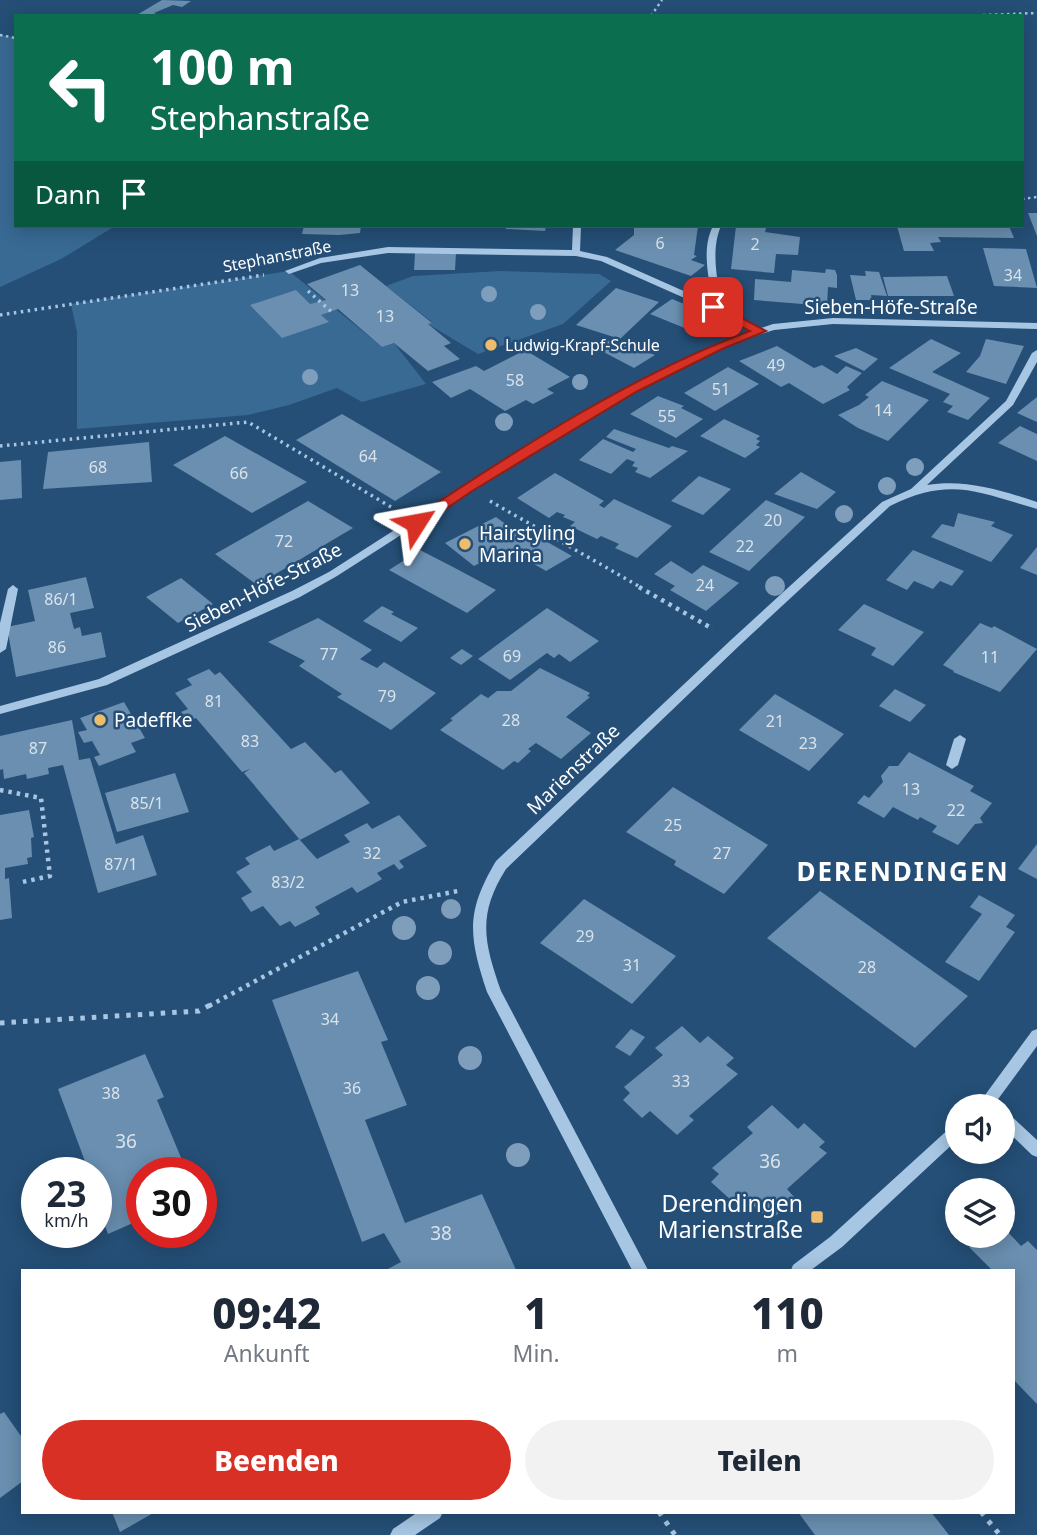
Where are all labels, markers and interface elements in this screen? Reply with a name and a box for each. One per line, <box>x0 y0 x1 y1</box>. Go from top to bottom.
text: 100 m <box>150 33 295 99</box>
icon: left <box>35 42 126 133</box>
text: Stephanstraße <box>150 96 370 139</box>
icon: arrive <box>115 175 153 213</box>
text: Dann <box>35 176 101 212</box>
house number: 6 <box>655 232 665 254</box>
house number: 2 <box>750 233 760 255</box>
street label: Stephanstraße <box>221 235 333 277</box>
house number: 34 <box>1004 264 1022 286</box>
pin <box>683 277 743 337</box>
house number: 13 <box>341 279 359 301</box>
icon: arrive <box>694 288 732 326</box>
street label: Sieben-Höfe-Straße <box>804 294 978 320</box>
house number: 13 <box>376 305 394 327</box>
place label: Ludwig-Krapf-Schule <box>505 334 660 356</box>
marker: Ludwig-Krapf-Schule <box>483 337 499 353</box>
house number: 49 <box>767 354 785 376</box>
house number: 58 <box>506 369 524 391</box>
house number: 51 <box>712 378 730 400</box>
house number: 14 <box>874 399 892 421</box>
house number: 55 <box>658 405 676 427</box>
house number: 64 <box>359 445 377 467</box>
house number: 68 <box>89 456 107 478</box>
house number: 66 <box>230 462 248 484</box>
position arrow <box>379 486 453 560</box>
house number: 20 <box>764 509 782 531</box>
place label: Hairstyling Marina <box>479 520 575 568</box>
house number: 72 <box>275 530 293 552</box>
house number: 22 <box>736 535 754 557</box>
street label: Sieben-Höfe-Straße <box>180 536 346 638</box>
marker: Hairstyling Marina <box>457 536 473 552</box>
house number: 24 <box>696 574 714 596</box>
house number: 86/1 <box>44 588 78 610</box>
house number: 86 <box>48 636 66 658</box>
house number: 77 <box>320 643 338 665</box>
house number: 69 <box>503 645 521 667</box>
house number: 11 <box>981 646 999 668</box>
house number: 79 <box>378 685 396 707</box>
house number: 81 <box>205 690 223 712</box>
place label: Padeffke <box>114 707 193 733</box>
house number: 28 <box>502 709 520 731</box>
house number: 21 <box>766 710 784 732</box>
marker: Padeffke <box>92 712 108 728</box>
street label: Marienstraße <box>521 718 625 820</box>
house number: 83 <box>241 730 259 752</box>
house number: 23 <box>799 732 817 754</box>
house number: 87 <box>29 737 47 759</box>
house number: 13 <box>902 778 920 800</box>
house number: 85/1 <box>130 792 164 814</box>
house number: 22 <box>947 799 965 821</box>
house number: 25 <box>664 814 682 836</box>
house number: 32 <box>363 842 381 864</box>
house number: 27 <box>713 842 731 864</box>
house number: 87/1 <box>104 853 138 875</box>
district label: DERENDINGEN <box>796 853 1010 889</box>
house number: 83/2 <box>271 871 305 893</box>
house number: 29 <box>576 925 594 947</box>
house number: 31 <box>623 954 641 976</box>
house number: 28 <box>858 956 876 978</box>
house number: 34 <box>321 1008 339 1030</box>
house number: 33 <box>672 1070 690 1092</box>
house number: 36 <box>343 1077 361 1099</box>
house number: 38 <box>102 1082 120 1104</box>
map controls <box>945 1094 1015 1248</box>
button: sound <box>945 1094 1015 1164</box>
house number: 36 <box>115 1128 137 1154</box>
house number: 36 <box>759 1148 781 1174</box>
speed limit sign: 30 <box>126 1157 217 1248</box>
text: 23 <box>46 1170 87 1217</box>
button: layers <box>945 1178 1015 1248</box>
place label: Derendingen Marienstraße <box>658 1187 803 1245</box>
text: km/h <box>44 1208 89 1232</box>
marker: Derendingen Marienstraße <box>809 1209 825 1225</box>
house number: 38 <box>430 1220 452 1246</box>
text: 09:42 <box>212 1284 321 1341</box>
text: 1 <box>524 1284 548 1341</box>
text: 110 <box>751 1284 824 1341</box>
text: Ankunft <box>224 1337 310 1369</box>
text: Min. <box>513 1337 560 1369</box>
text: m <box>777 1337 798 1369</box>
button: Beenden <box>42 1420 511 1500</box>
button: Teilen <box>525 1420 994 1500</box>

